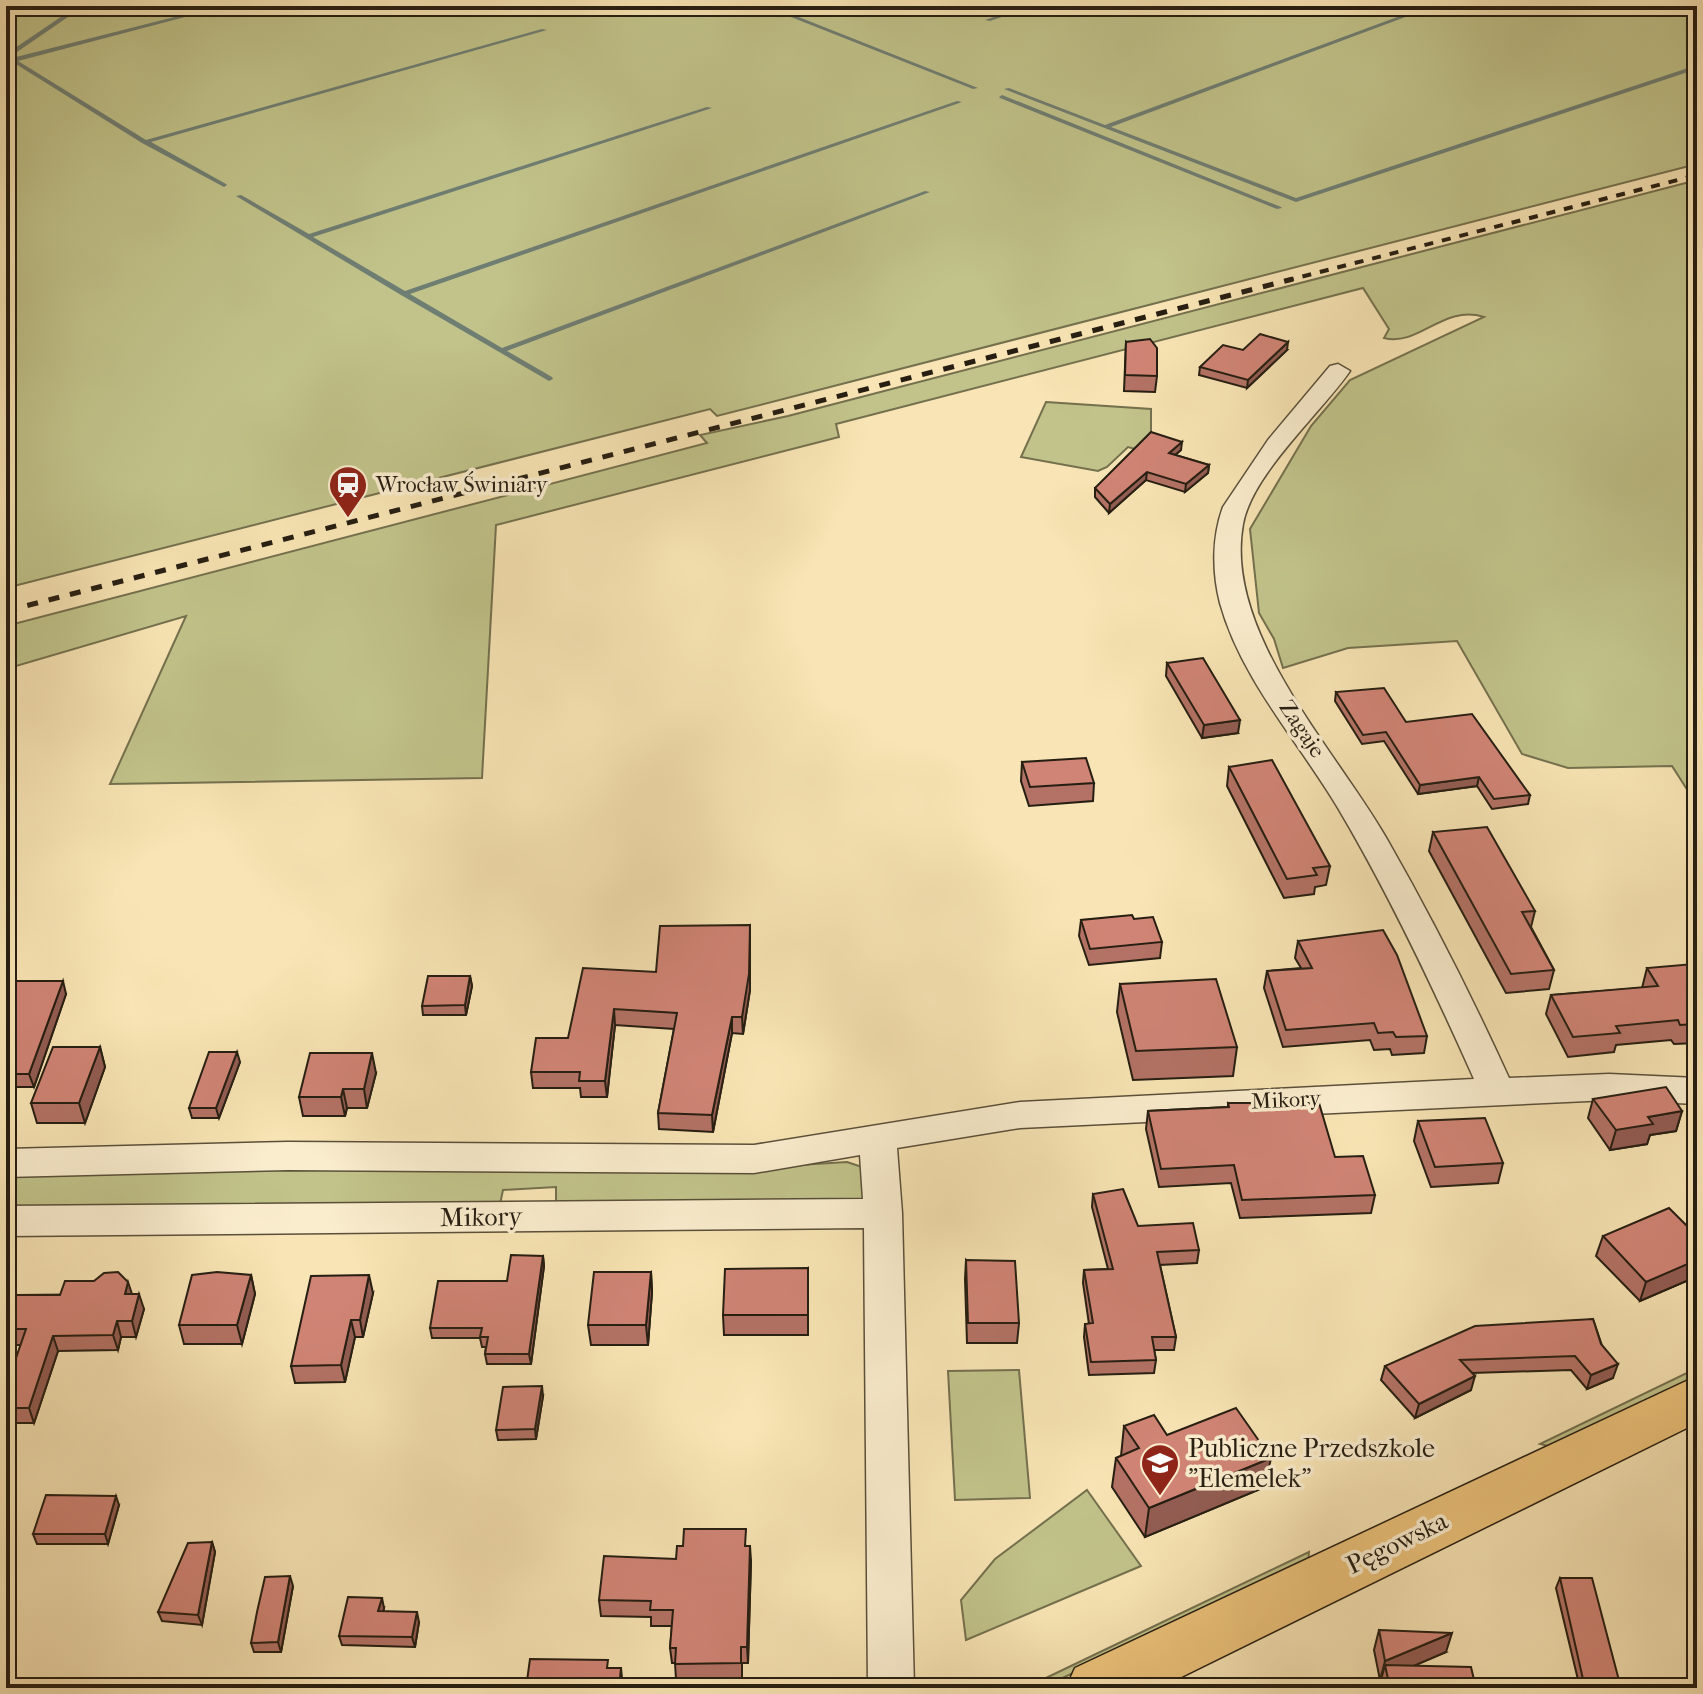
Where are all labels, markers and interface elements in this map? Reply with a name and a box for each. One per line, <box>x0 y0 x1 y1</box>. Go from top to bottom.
station icon: Wrocław Świniary <box>327 464 369 519</box>
place label: Wrocław Świniary <box>375 471 549 498</box>
street label: Zagaje <box>1273 695 1331 763</box>
street label: Mikory <box>1251 1085 1323 1115</box>
street label: Mikory <box>440 1201 524 1233</box>
place label: Publiczne Przedszkole "Elemelek" <box>1188 1433 1435 1494</box>
school or university icon: Publiczne Przedszkole "Elemelek" <box>1139 1442 1181 1497</box>
street label: Pęgowska <box>1341 1505 1454 1582</box>

